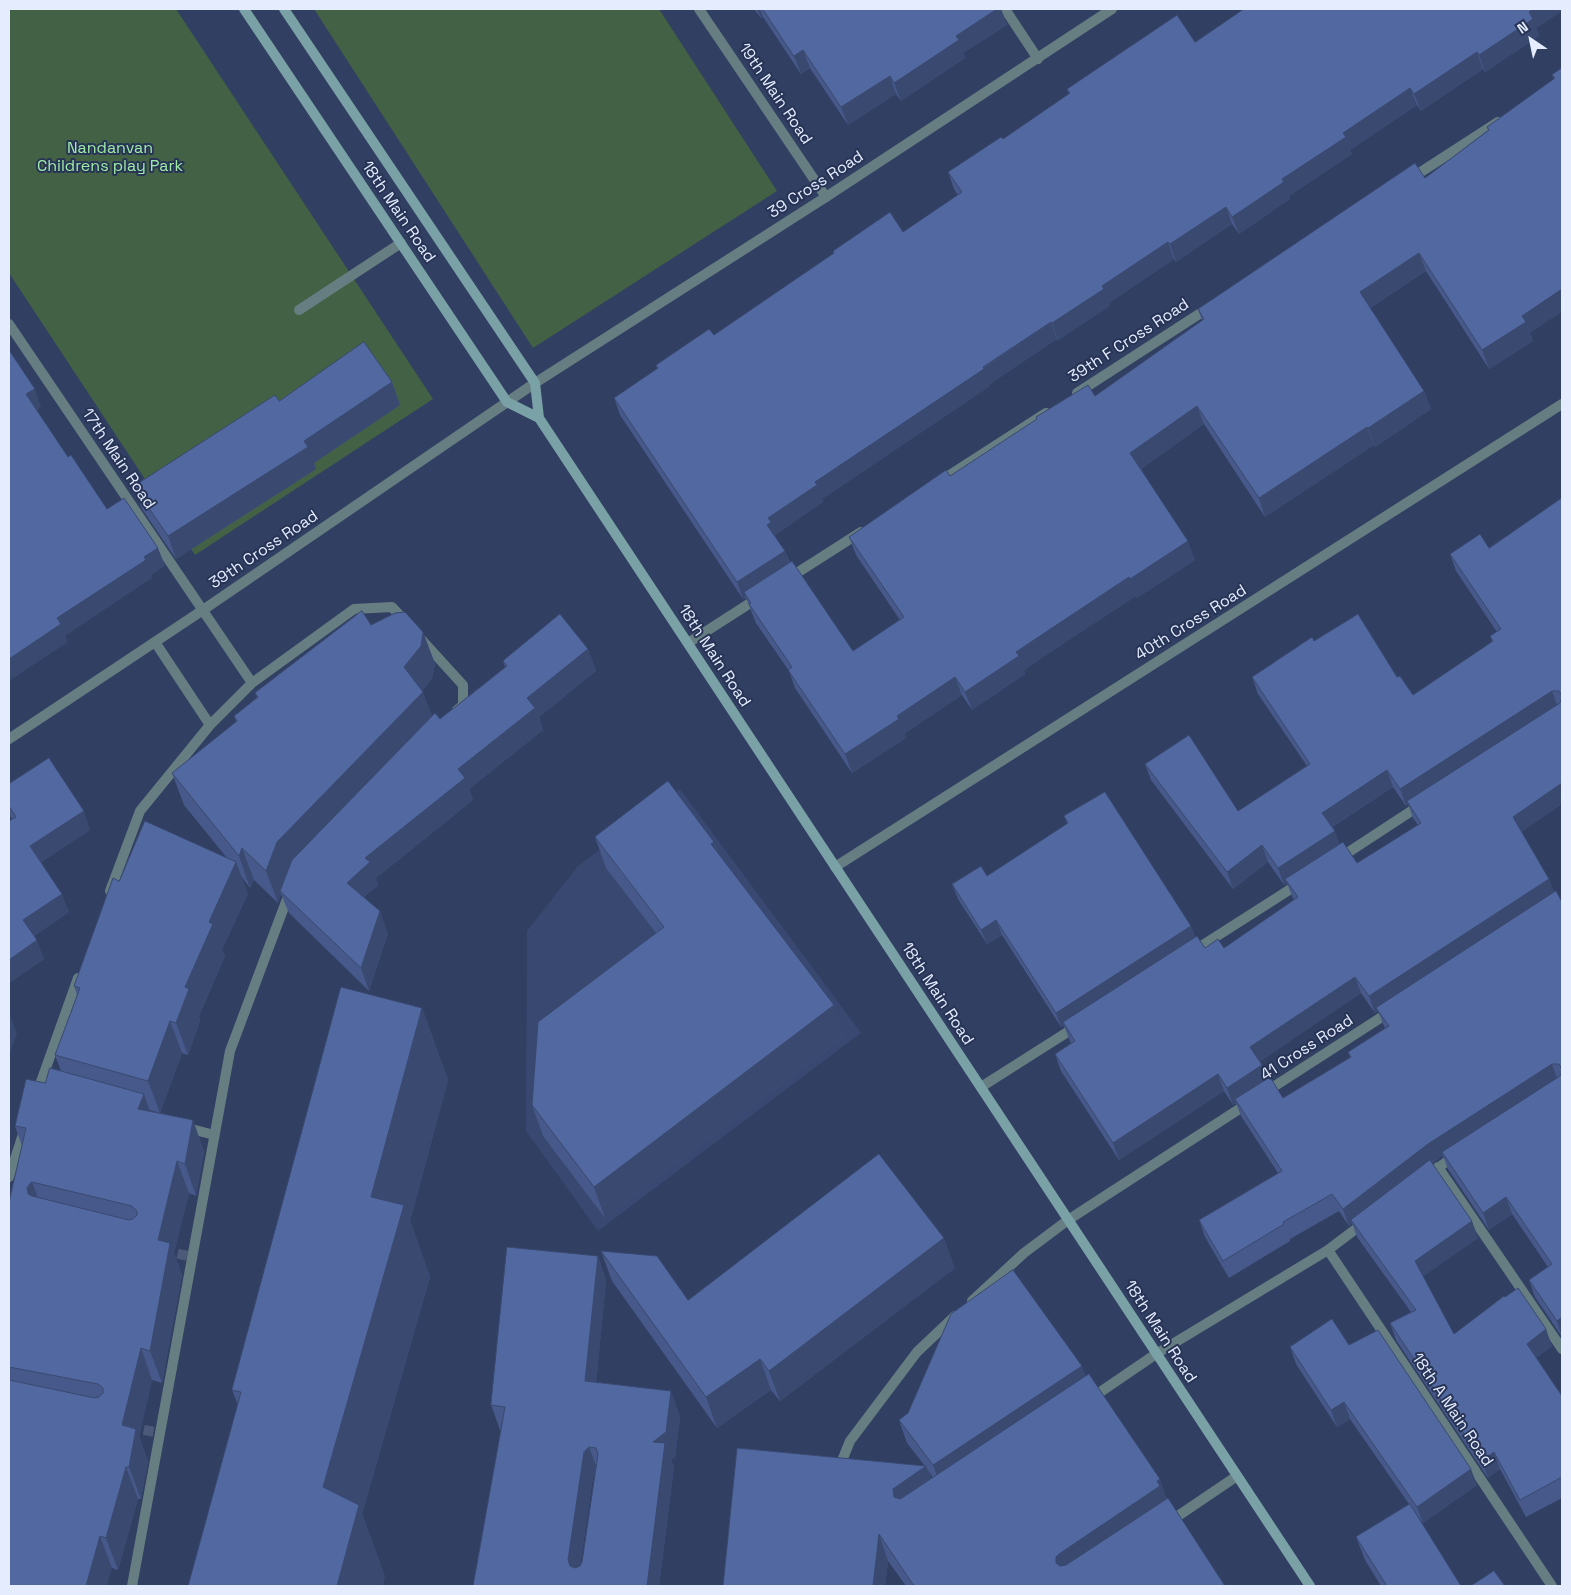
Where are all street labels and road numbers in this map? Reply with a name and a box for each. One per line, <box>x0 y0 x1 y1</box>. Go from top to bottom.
street label: 19th Main Road <box>734 40 816 148</box>
street label: 39 Cross Road <box>765 147 867 223</box>
street label: 18th Main Road <box>357 158 439 266</box>
street label: 39th F Cross Road <box>1065 295 1193 387</box>
street label: 17th Main Road <box>77 405 159 513</box>
street label: 39th Cross Road <box>206 507 322 593</box>
street label: 40th Cross Road <box>1132 581 1250 665</box>
street label: 18th Main Road <box>674 601 754 711</box>
street label: 18th Main Road <box>897 939 977 1049</box>
street label: 41 Cross Road <box>1257 1011 1357 1085</box>
street label: 18th Main Road <box>1120 1277 1200 1387</box>
street label: 18th A Main Road <box>1407 1350 1497 1470</box>

